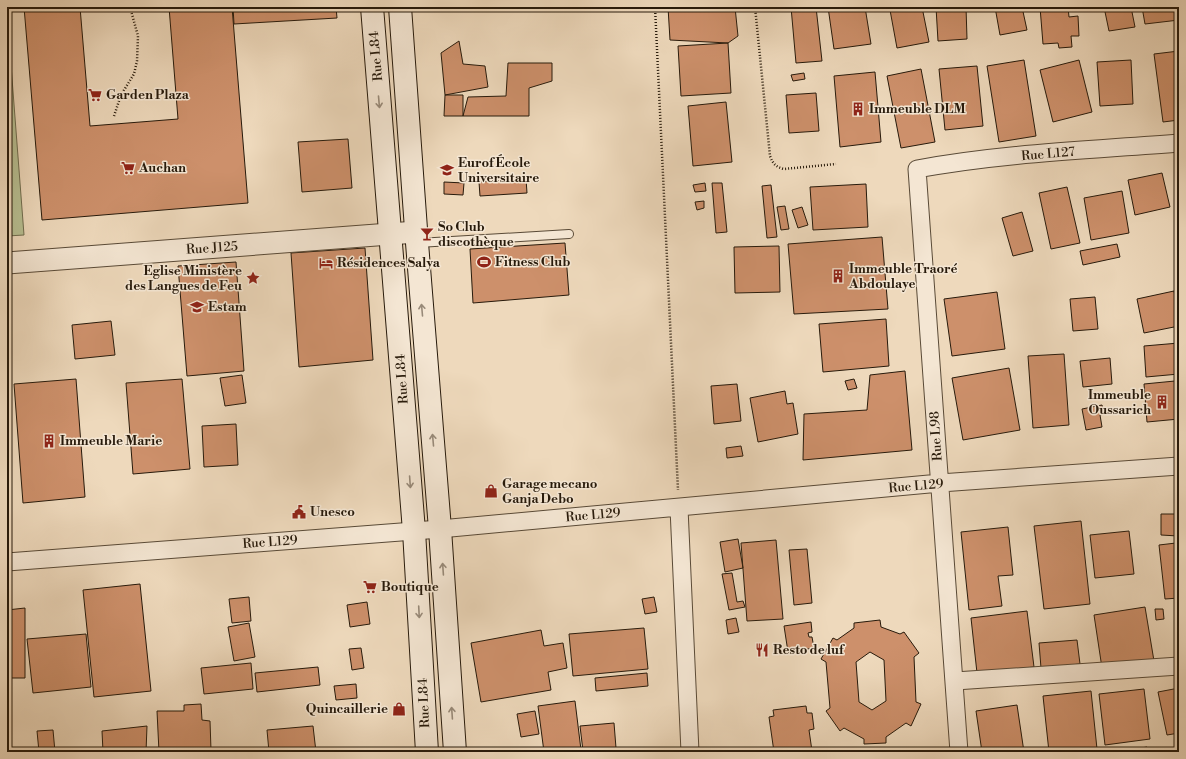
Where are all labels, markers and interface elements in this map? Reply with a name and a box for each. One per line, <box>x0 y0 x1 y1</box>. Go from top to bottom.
street label: Rue L84 <box>366 30 386 82</box>
supermarket icon: Garden Plaza <box>87 87 103 103</box>
place label: Garden Plaza <box>106 87 190 103</box>
one-way arrow <box>376 95 383 108</box>
building icon: Immeuble DLM <box>850 101 866 117</box>
place label: Immeuble DLM <box>869 101 965 117</box>
street label: Rue L127 <box>1020 144 1076 164</box>
place label: Eurof École Universitaire <box>458 154 539 186</box>
supermarket icon: Auchan <box>120 160 136 176</box>
place label: Auchan <box>138 160 186 176</box>
school or university icon: Eurof École Universitaire <box>439 162 455 178</box>
place label: So Club discothèque <box>438 219 514 250</box>
bar icon: So Club discothèque <box>419 226 435 242</box>
street label: Rue J125 <box>185 238 239 258</box>
sports icon: Fitness Club <box>476 254 492 270</box>
place label: Fitness Club <box>495 254 570 270</box>
hotel icon: Résidences Salya <box>318 255 334 271</box>
place label: Résidences Salya <box>337 255 441 271</box>
place label: Immeuble Traoré Abdoulaye <box>848 261 958 292</box>
place label: Eglise Ministère des Langues de Feu <box>125 263 242 294</box>
building icon: Immeuble Traoré Abdoulaye <box>830 268 846 284</box>
place icon: Eglise Ministère des Langues de Feu <box>245 270 261 286</box>
school or university icon: Estam <box>189 299 205 315</box>
place label: Estam <box>208 299 247 315</box>
one-way arrow <box>419 304 426 317</box>
street label: Rue L84 <box>392 353 412 405</box>
place label: Immeuble Oussarich <box>1088 387 1151 418</box>
building icon: Immeuble Oussarich <box>1154 394 1170 410</box>
street label: Rue L98 <box>926 410 946 462</box>
building icon: Immeuble Marie <box>41 433 57 449</box>
place label: Immeuble Marie <box>60 433 162 449</box>
one-way arrow <box>429 434 436 447</box>
one-way arrow <box>406 475 413 488</box>
place label: Garage mecano Ganja Debo <box>502 476 598 507</box>
street label: Rue L129 <box>888 476 944 496</box>
shop icon: Garage mecano Ganja Debo <box>483 483 499 499</box>
public building icon: Unesco <box>291 504 307 520</box>
place label: Unesco <box>310 504 355 520</box>
street label: Rue L129 <box>565 505 621 525</box>
street label: Rue L129 <box>242 532 298 552</box>
one-way arrow <box>439 563 446 576</box>
supermarket icon: Boutique <box>362 579 378 595</box>
place label: Boutique <box>381 579 439 595</box>
one-way arrow <box>415 605 422 618</box>
restaurant icon: Resto de luf <box>754 642 770 658</box>
place label: Resto de luf <box>773 642 845 658</box>
street label: Rue L84 <box>415 677 433 728</box>
place label: Quincaillerie <box>306 701 388 717</box>
shop icon: Quincaillerie <box>391 701 407 717</box>
one-way arrow <box>449 707 456 720</box>

